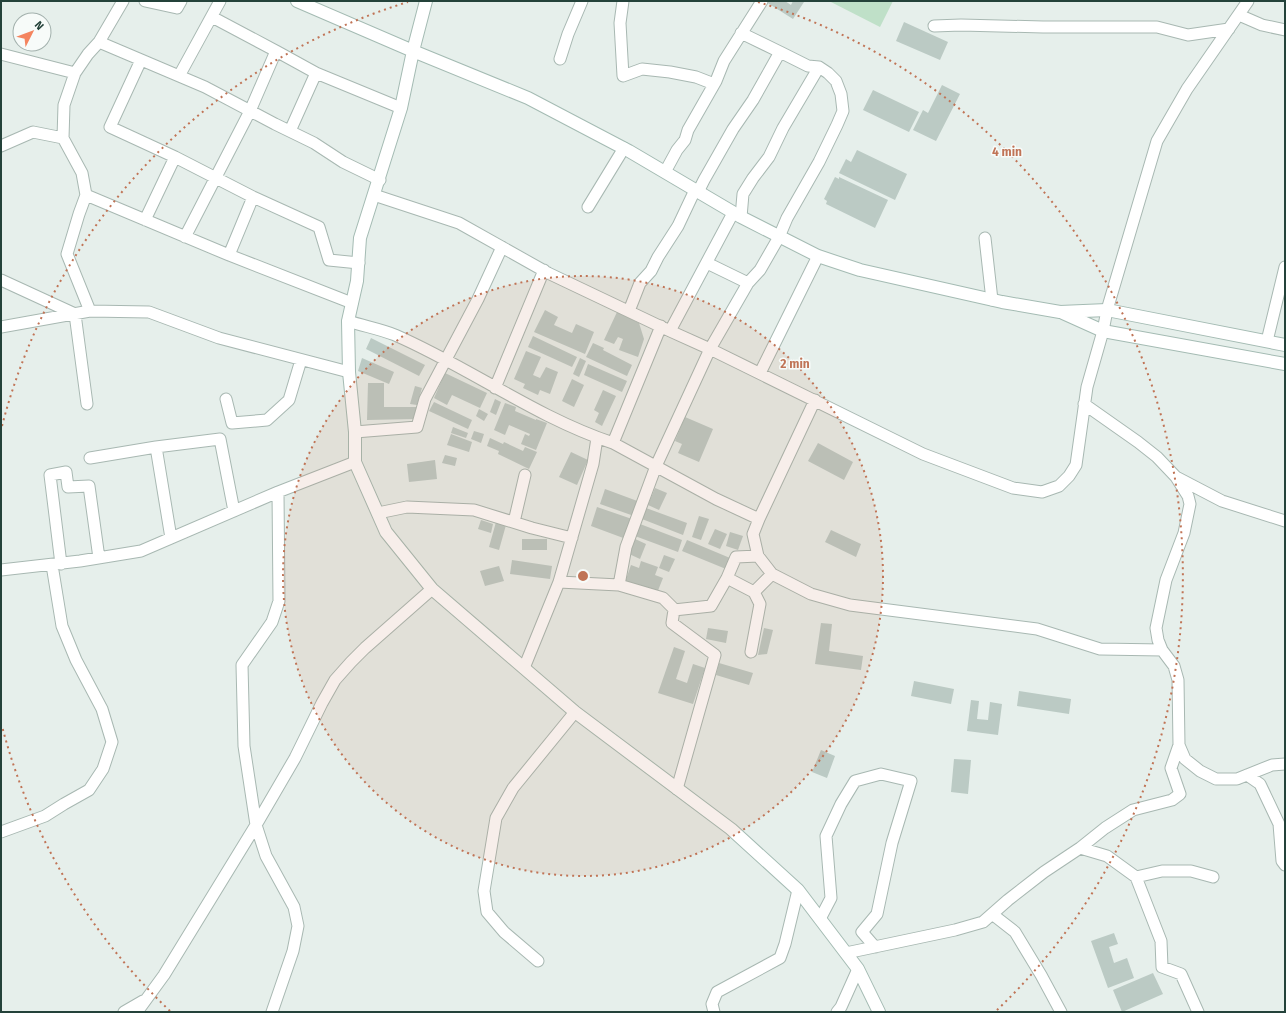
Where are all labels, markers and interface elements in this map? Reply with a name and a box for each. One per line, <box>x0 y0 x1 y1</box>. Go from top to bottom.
north arrow <box>12 12 52 52</box>
text: N <box>32 19 46 33</box>
text: 4 min <box>992 145 1022 159</box>
text: 2 min <box>780 357 810 371</box>
centre of rings <box>576 569 590 583</box>

